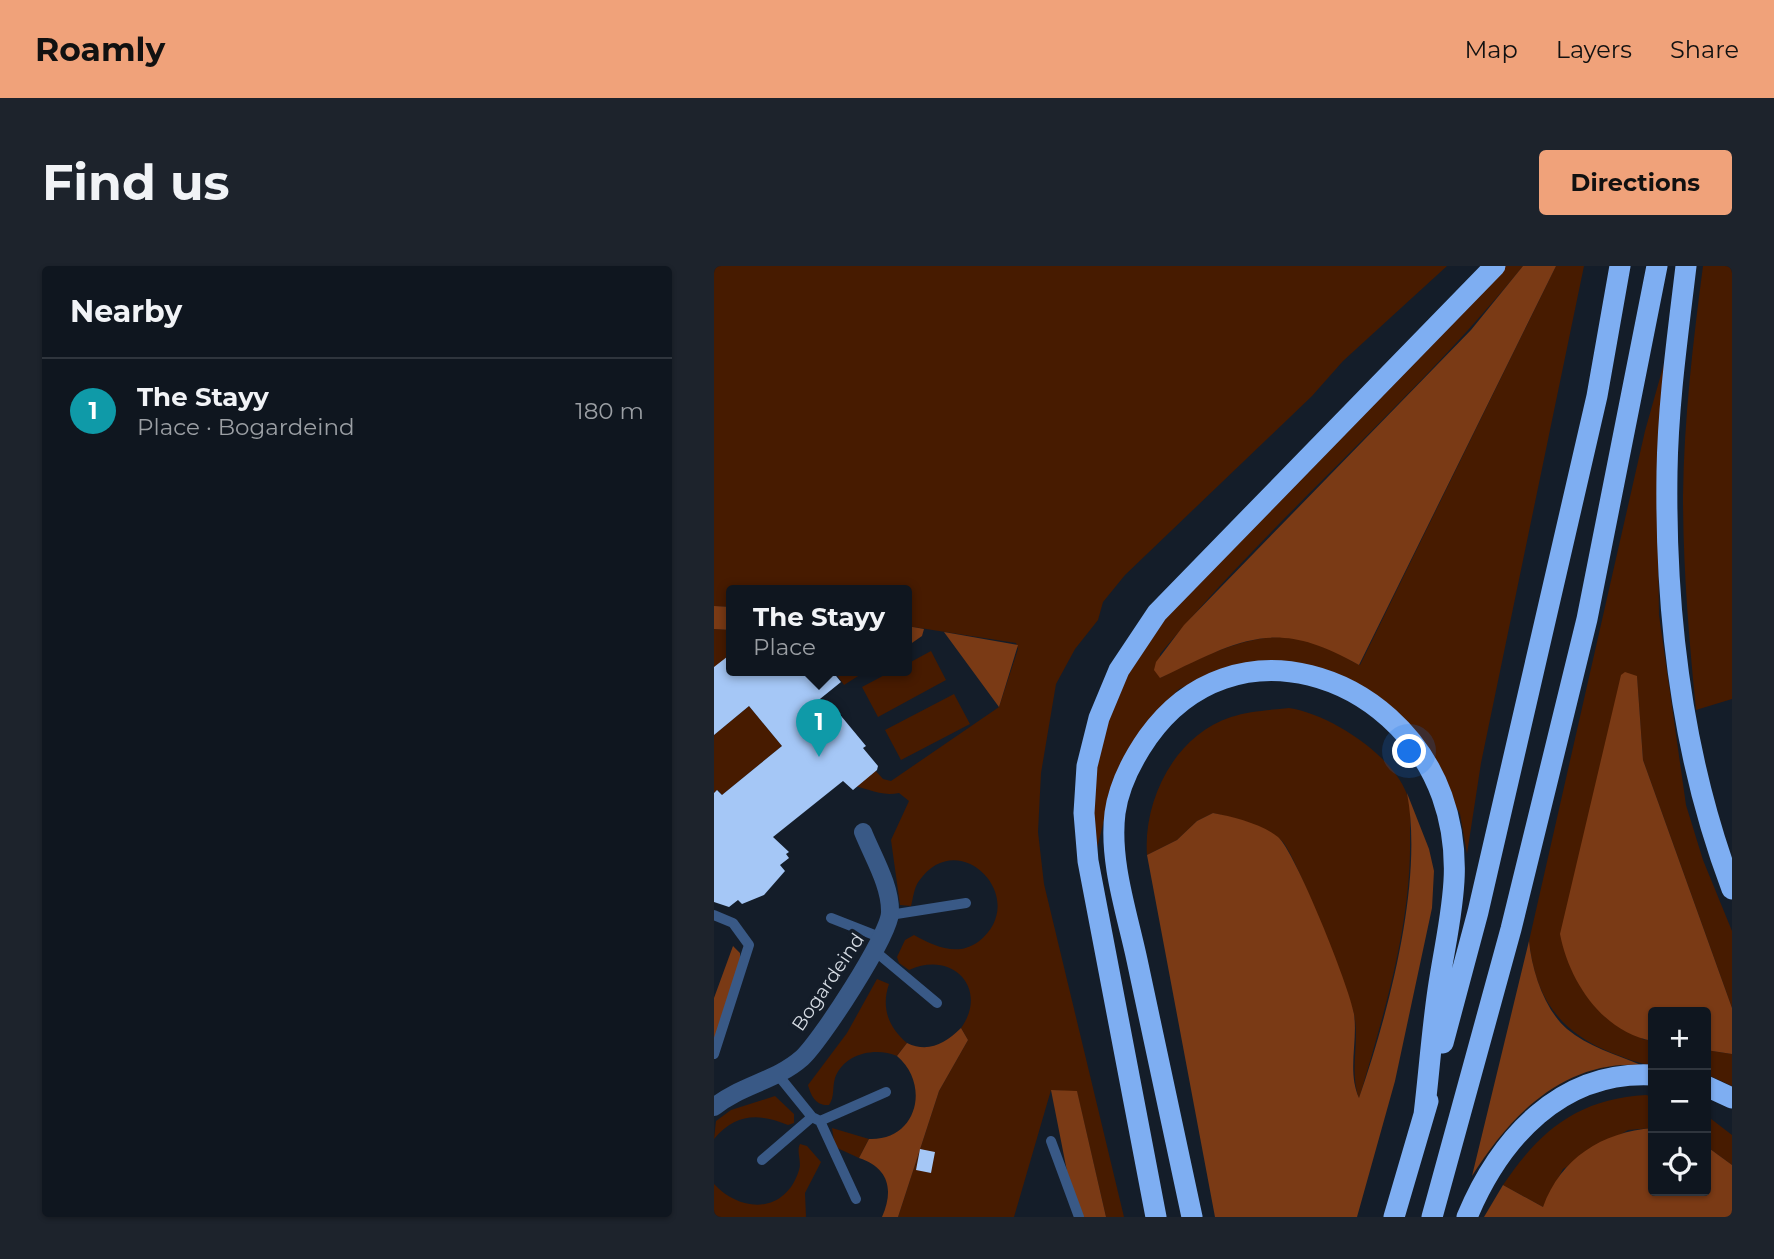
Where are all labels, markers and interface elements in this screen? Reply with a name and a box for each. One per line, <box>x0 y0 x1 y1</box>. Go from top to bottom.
text: Roamly <box>35 29 165 69</box>
text: Map <box>1464 35 1518 64</box>
text: Layers <box>1556 35 1632 64</box>
text: Share <box>1670 35 1739 64</box>
button: Directions <box>1539 150 1732 215</box>
text: Find us <box>42 153 230 212</box>
text: Nearby <box>70 293 182 330</box>
text: The Stayy <box>137 381 269 413</box>
text: 1 <box>88 397 98 425</box>
text: 180 m <box>575 397 644 425</box>
text: Place · Bogardeind <box>137 413 355 441</box>
popup <box>726 585 912 676</box>
text: The Stayy <box>753 601 885 633</box>
text: Place <box>753 633 816 661</box>
pin: 1 <box>796 699 842 757</box>
your location <box>1392 734 1426 768</box>
street label: Bogardeind <box>787 929 869 1035</box>
map controls <box>1648 1007 1711 1196</box>
button: + <box>1648 1007 1711 1070</box>
button: − <box>1648 1070 1711 1133</box>
button: locate <box>1648 1133 1711 1196</box>

